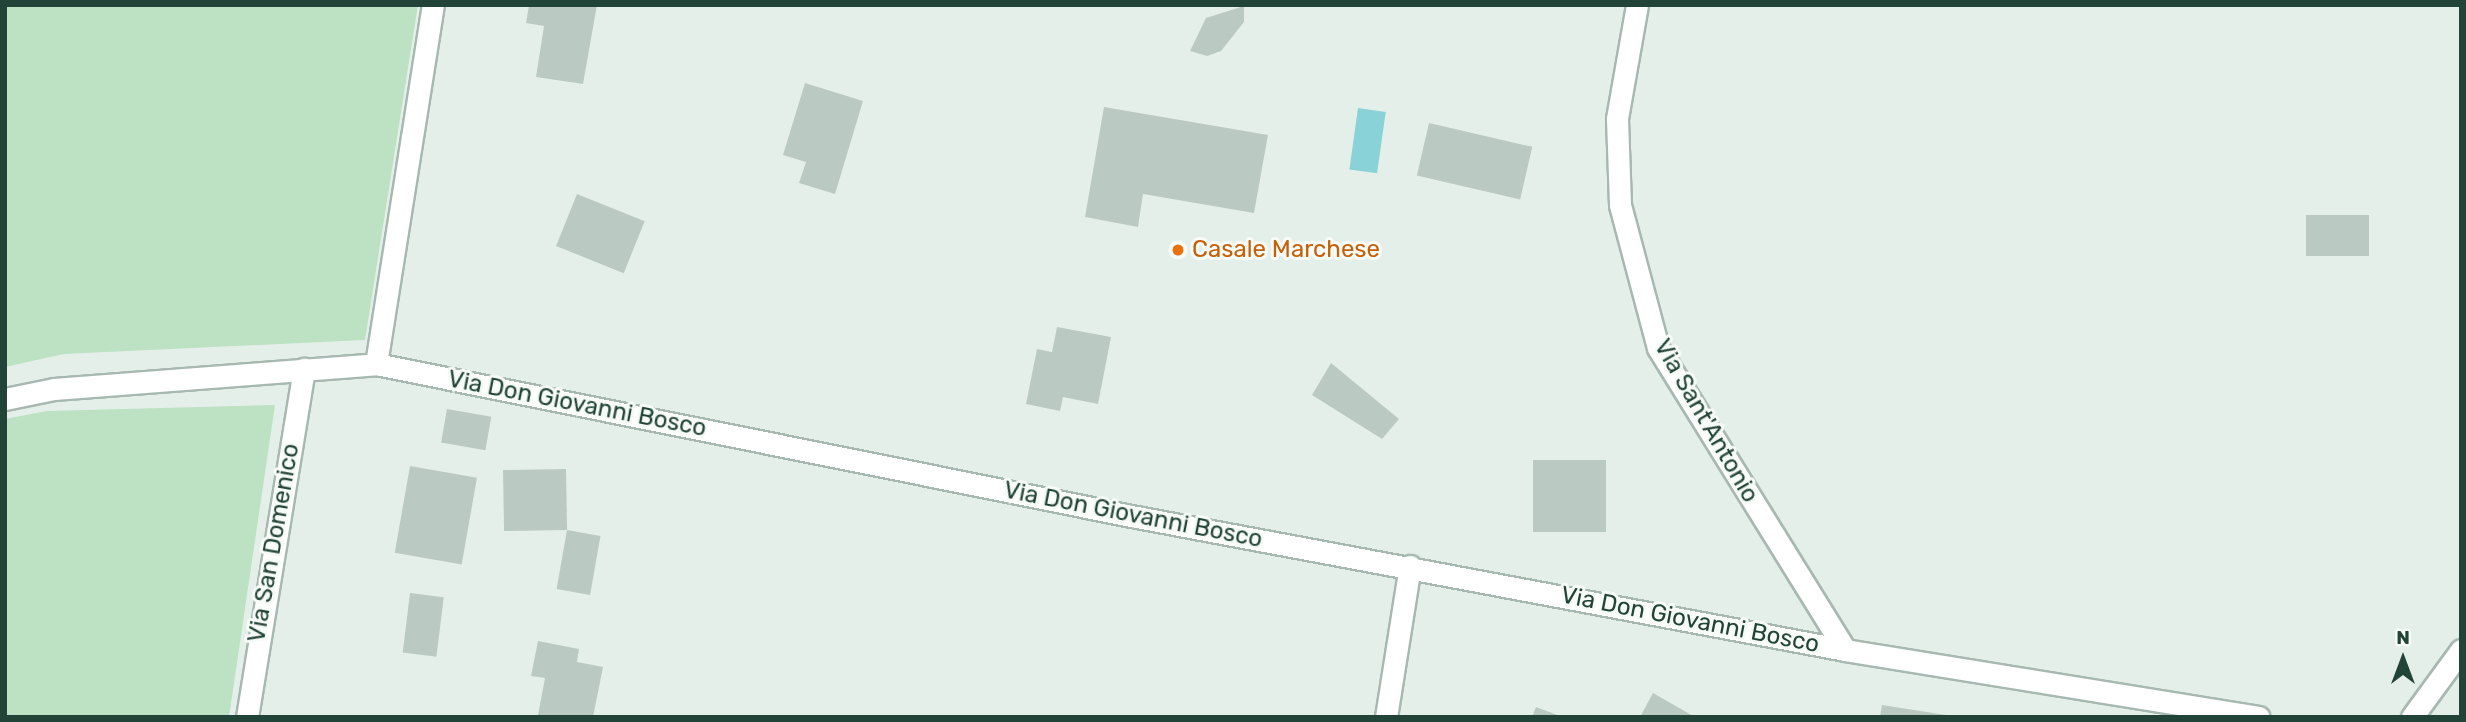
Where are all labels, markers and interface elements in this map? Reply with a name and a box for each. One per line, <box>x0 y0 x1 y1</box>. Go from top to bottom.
place label: Casale Marchese <box>1192 236 1380 264</box>
marker: Casale Marchese <box>1170 242 1186 258</box>
street label: Via Sant'Antonio <box>1648 334 1764 508</box>
street label: Via Don Giovanni Bosco <box>445 365 709 443</box>
street label: Via San Domenico <box>242 441 306 645</box>
street label: Via Don Giovanni Bosco <box>1001 476 1265 554</box>
street label: Via Don Giovanni Bosco <box>1558 581 1822 659</box>
north arrow <box>2368 624 2438 694</box>
text: N <box>2396 626 2410 649</box>

